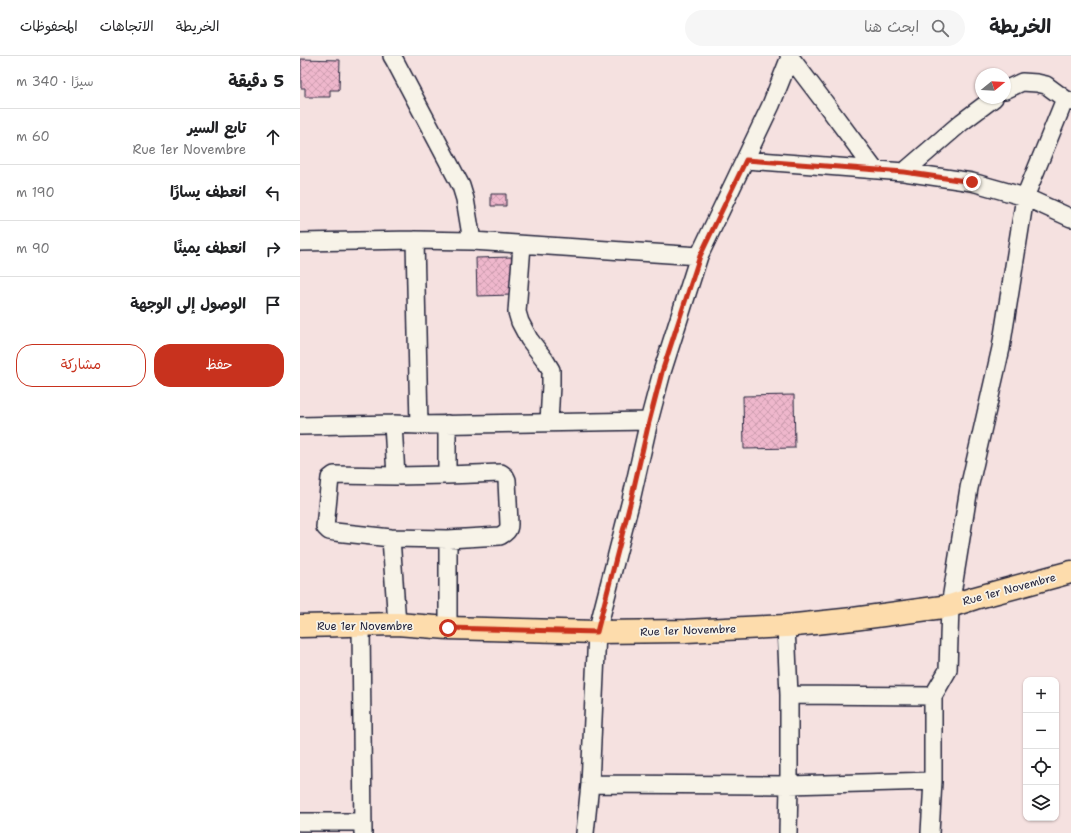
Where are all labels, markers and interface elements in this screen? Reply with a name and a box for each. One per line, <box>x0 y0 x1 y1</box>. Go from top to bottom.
search box <box>685 10 965 46</box>
text: الخريطة <box>989 14 1051 39</box>
text: المحفوظات <box>20 17 78 35</box>
text: الاتجاهات <box>100 17 154 35</box>
text: الخريطة <box>176 17 219 35</box>
text: ابحث هنا <box>864 17 919 37</box>
icon: search <box>929 17 951 39</box>
north arrow <box>975 68 1011 104</box>
text: 5 دقيقة <box>228 70 284 92</box>
text: سيرًا · 340 m <box>16 73 94 90</box>
text: تابع السير <box>187 118 246 138</box>
icon: ahead <box>262 126 284 148</box>
text: 60 m <box>16 128 50 145</box>
text: Rue 1er Novembre <box>132 141 246 158</box>
route end <box>963 173 981 191</box>
text: انعطف يسارًا <box>170 182 246 202</box>
icon: left <box>262 182 284 204</box>
text: 190 m <box>16 184 55 201</box>
text: انعطف يمينًا <box>174 238 246 258</box>
icon: right <box>262 238 284 260</box>
text: 90 m <box>16 240 50 257</box>
text: الوصول إلى الوجهة <box>130 294 246 314</box>
icon: arrive <box>262 294 284 316</box>
button: مشاركة <box>16 344 146 387</box>
button: حفظ <box>154 344 284 387</box>
street label: Rue 1er Novembre <box>961 570 1057 609</box>
street label: Rue 1er Novembre <box>317 619 413 634</box>
route start <box>439 619 457 637</box>
street label: Rue 1er Novembre <box>640 621 736 640</box>
map controls <box>1023 677 1059 821</box>
button: + <box>1023 677 1059 713</box>
button: − <box>1023 713 1059 749</box>
button: locate <box>1023 749 1059 785</box>
button: layers <box>1023 785 1059 821</box>

